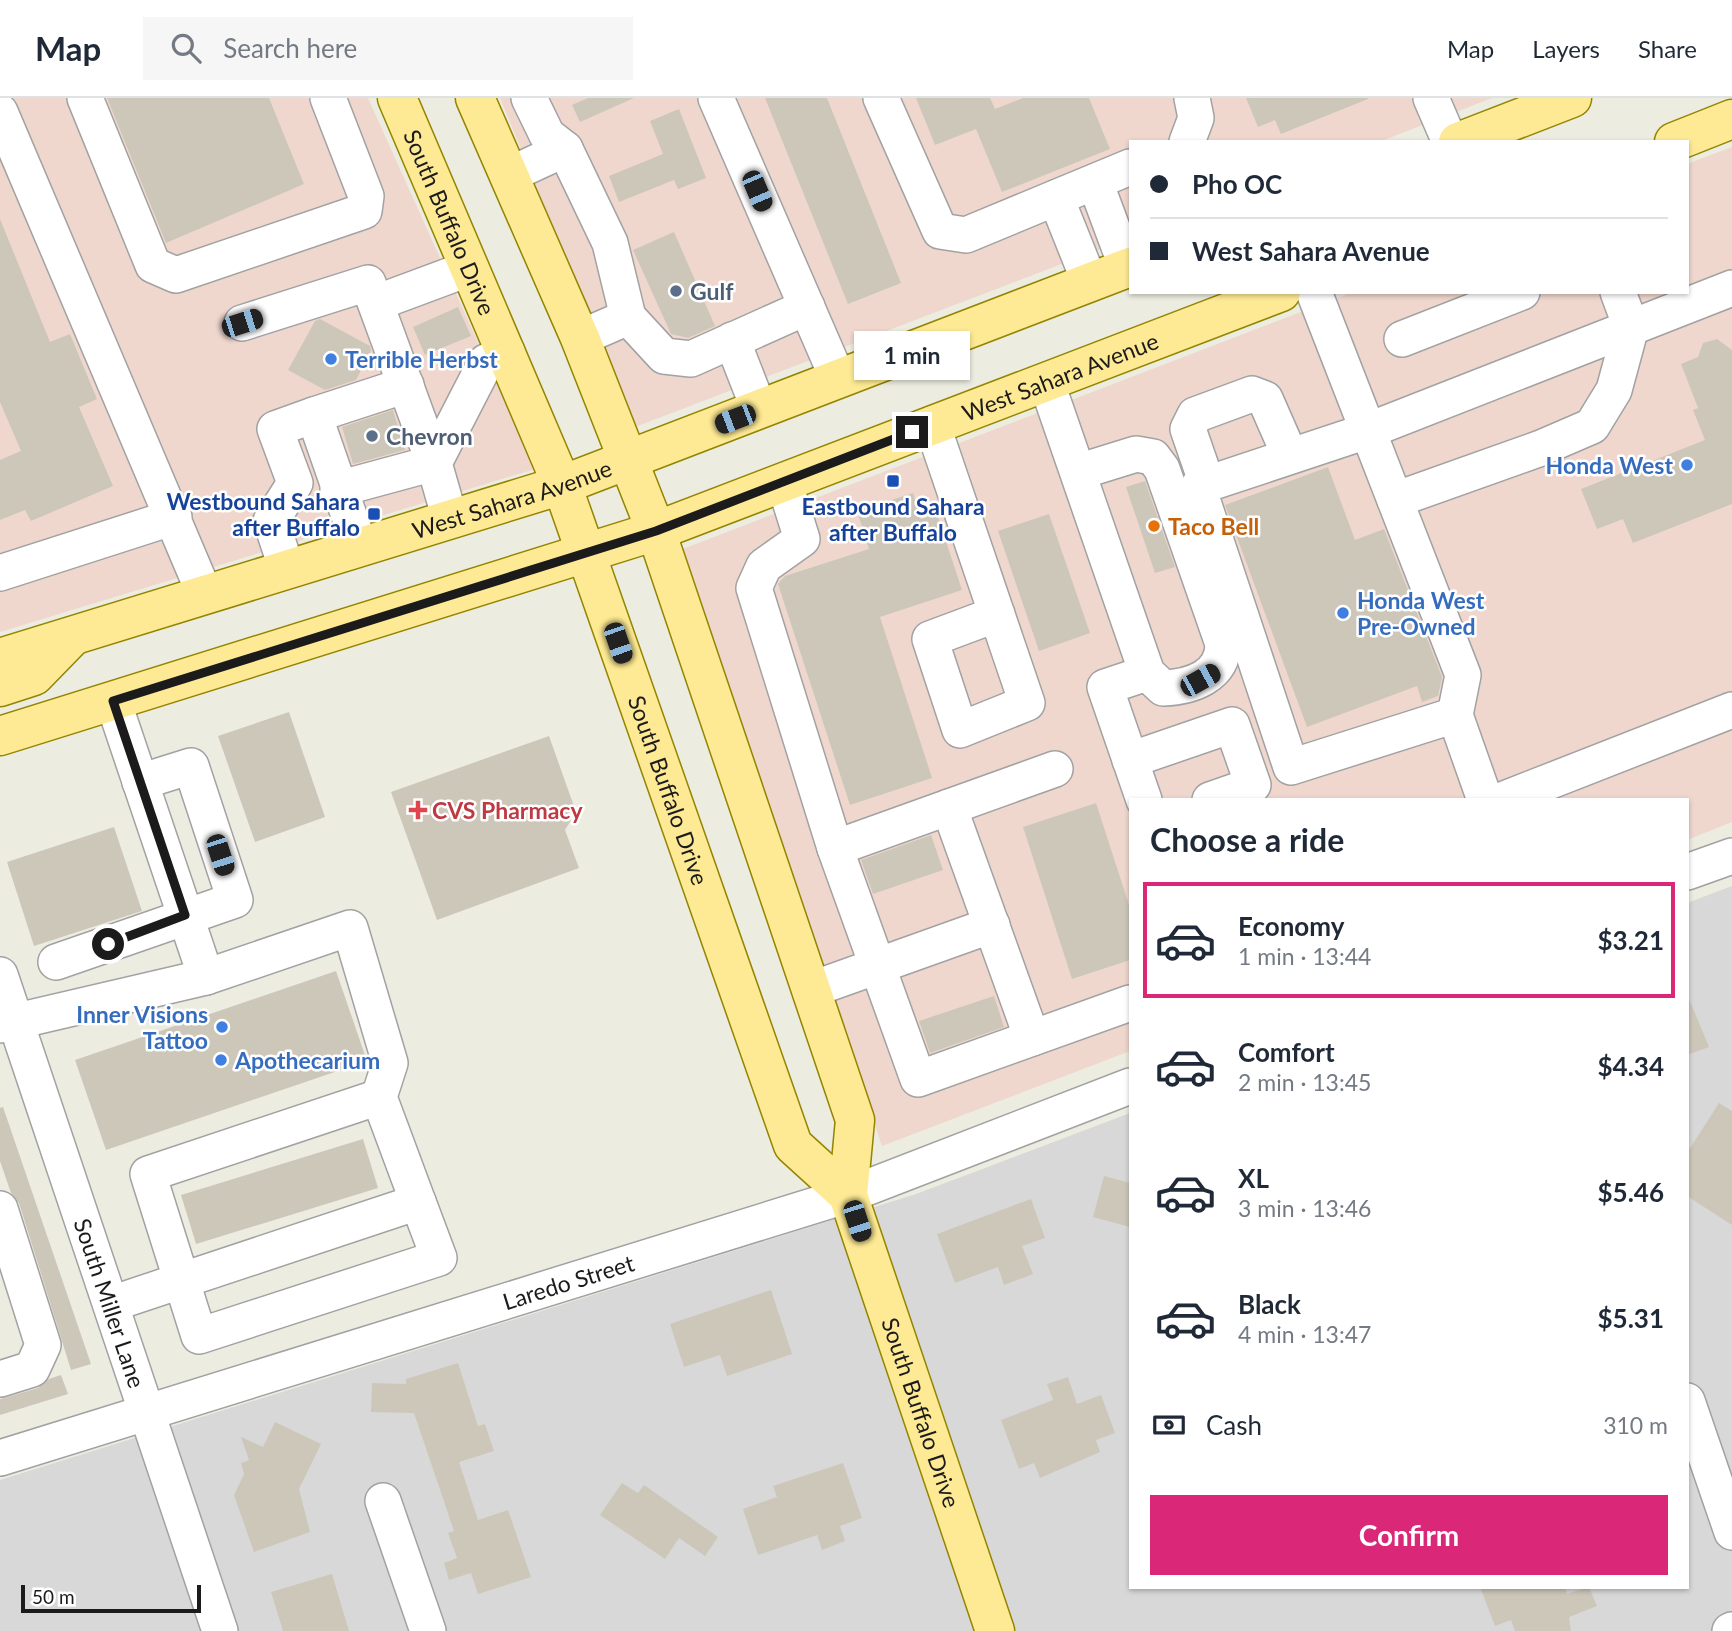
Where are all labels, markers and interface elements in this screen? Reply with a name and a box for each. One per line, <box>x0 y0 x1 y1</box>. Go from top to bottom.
search box <box>143 17 633 80</box>
text: Map <box>35 28 101 68</box>
icon: search <box>167 29 205 67</box>
text: Search here <box>223 32 357 64</box>
text: Map <box>1447 34 1494 63</box>
text: Layers <box>1532 34 1600 63</box>
text: Share <box>1638 34 1697 63</box>
street label: South Buffalo Drive <box>398 125 502 319</box>
car <box>740 168 775 214</box>
text: Pho OC <box>1192 168 1282 200</box>
text: West Sahara Avenue <box>1192 235 1430 267</box>
place label: Gulf <box>690 277 734 305</box>
marker: Gulf <box>668 283 684 299</box>
car <box>219 307 266 339</box>
street label: West Sahara Avenue <box>958 326 1162 427</box>
callout: 1 min <box>854 330 970 380</box>
text: 1 min <box>883 341 941 369</box>
place label: Terrible Herbst <box>345 345 498 373</box>
marker: Terrible Herbst <box>323 351 339 367</box>
car <box>712 402 759 436</box>
route end <box>896 416 928 448</box>
place label: Chevron <box>386 422 473 450</box>
marker: Chevron <box>364 428 380 444</box>
place label: Honda West <box>1546 451 1673 479</box>
street label: West Sahara Avenue <box>409 453 615 544</box>
marker: Honda West <box>1679 457 1695 473</box>
marker: Eastbound Sahara after Buffalo <box>885 473 901 489</box>
place label: Westbound Sahara after Buffalo <box>167 487 360 541</box>
place label: Eastbound Sahara after Buffalo <box>801 492 985 546</box>
marker: Westbound Sahara after Buffalo <box>366 506 382 522</box>
place label: Taco Bell <box>1168 512 1259 540</box>
marker: Taco Bell <box>1146 518 1162 534</box>
place label: Honda West Pre-Owned <box>1357 586 1485 640</box>
marker: Honda West Pre-Owned <box>1335 605 1351 621</box>
car <box>602 620 635 666</box>
car <box>1177 661 1224 699</box>
street label: South Buffalo Drive <box>623 692 715 889</box>
place label: CVS Pharmacy <box>432 796 583 824</box>
marker: CVS Pharmacy <box>410 802 426 818</box>
text: Choose a ride <box>1150 820 1344 859</box>
car <box>204 832 237 878</box>
icon: car <box>1154 909 1217 972</box>
text: Economy <box>1238 910 1344 942</box>
text: $3.21 <box>1598 924 1664 956</box>
route start <box>92 928 124 960</box>
text: 1 min · 13:44 <box>1238 942 1371 970</box>
place label: Inner Visions Tattoo <box>76 1000 208 1054</box>
marker: Inner Visions Tattoo <box>214 1019 230 1035</box>
icon: car <box>1154 1035 1217 1098</box>
text: Comfort <box>1238 1036 1335 1068</box>
place label: Apothecarium <box>234 1046 380 1074</box>
text: $4.34 <box>1598 1050 1664 1082</box>
marker: Apothecarium <box>213 1052 229 1068</box>
text: 2 min · 13:45 <box>1238 1068 1371 1096</box>
icon: car <box>1154 1161 1217 1224</box>
text: XL <box>1238 1162 1269 1194</box>
text: $5.46 <box>1598 1176 1664 1208</box>
text: 3 min · 13:46 <box>1238 1194 1371 1222</box>
car <box>841 1198 874 1244</box>
street label: South Miller Lane <box>69 1215 151 1391</box>
street label: Laredo Street <box>499 1248 638 1315</box>
icon: car <box>1154 1287 1217 1350</box>
text: Black <box>1238 1288 1301 1320</box>
text: $5.31 <box>1598 1302 1664 1334</box>
street label: South Buffalo Drive <box>876 1314 966 1511</box>
text: 4 min · 13:47 <box>1238 1320 1371 1348</box>
icon: cash <box>1150 1406 1188 1444</box>
text: Cash <box>1206 1409 1262 1441</box>
text: 310 m <box>1603 1411 1668 1439</box>
button: Confirm <box>1150 1495 1668 1575</box>
scale bar <box>21 1582 201 1614</box>
text: 50 m <box>32 1585 75 1608</box>

